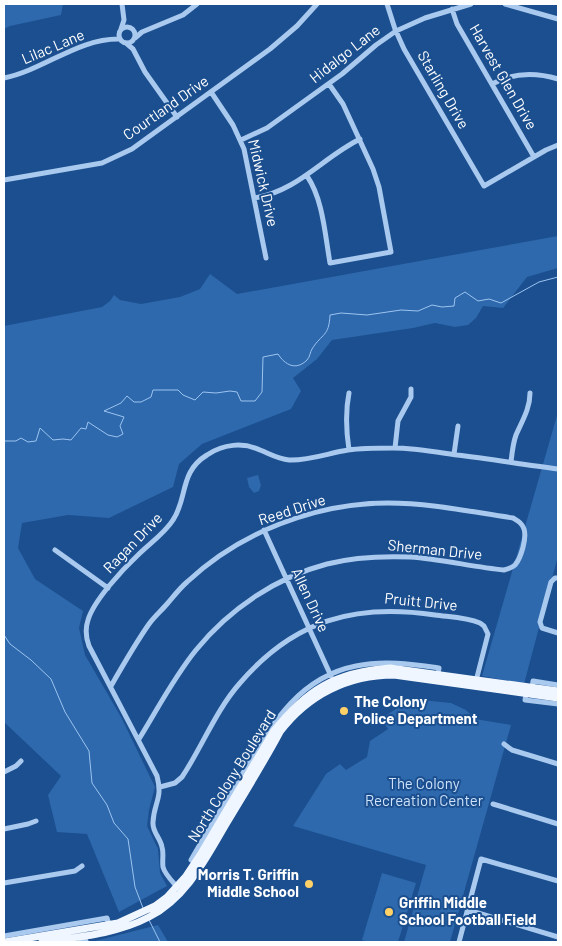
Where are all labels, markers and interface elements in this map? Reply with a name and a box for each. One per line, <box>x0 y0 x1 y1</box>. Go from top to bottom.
street label: Hidalgo Lane <box>306 20 383 86</box>
street label: Harvest Glen Drive <box>466 21 541 132</box>
street label: Lilac Lane <box>19 25 87 67</box>
street label: Starling Drive <box>414 47 473 132</box>
street label: Courtland Drive <box>119 71 212 143</box>
street label: Midwick Drive <box>245 137 283 228</box>
street label: Reed Drive <box>256 490 328 528</box>
street label: Ragan Drive <box>99 508 166 576</box>
street label: Sherman Drive <box>387 535 483 563</box>
street label: Allen Drive <box>288 565 334 634</box>
street label: Pruitt Drive <box>384 588 459 614</box>
place label: The Colony Police Department <box>354 692 478 727</box>
marker: The Colony Police Department <box>338 705 350 717</box>
street label: North Colony Boulevard <box>183 706 279 845</box>
park label: The Colony Recreation Center <box>365 774 484 809</box>
place label: Morris T. Griffin Middle School <box>198 865 299 900</box>
marker: Morris T. Griffin Middle School <box>303 878 315 890</box>
place label: Griffin Middle School Football Field <box>399 893 537 928</box>
marker: Griffin Middle School Football Field <box>383 906 395 918</box>

